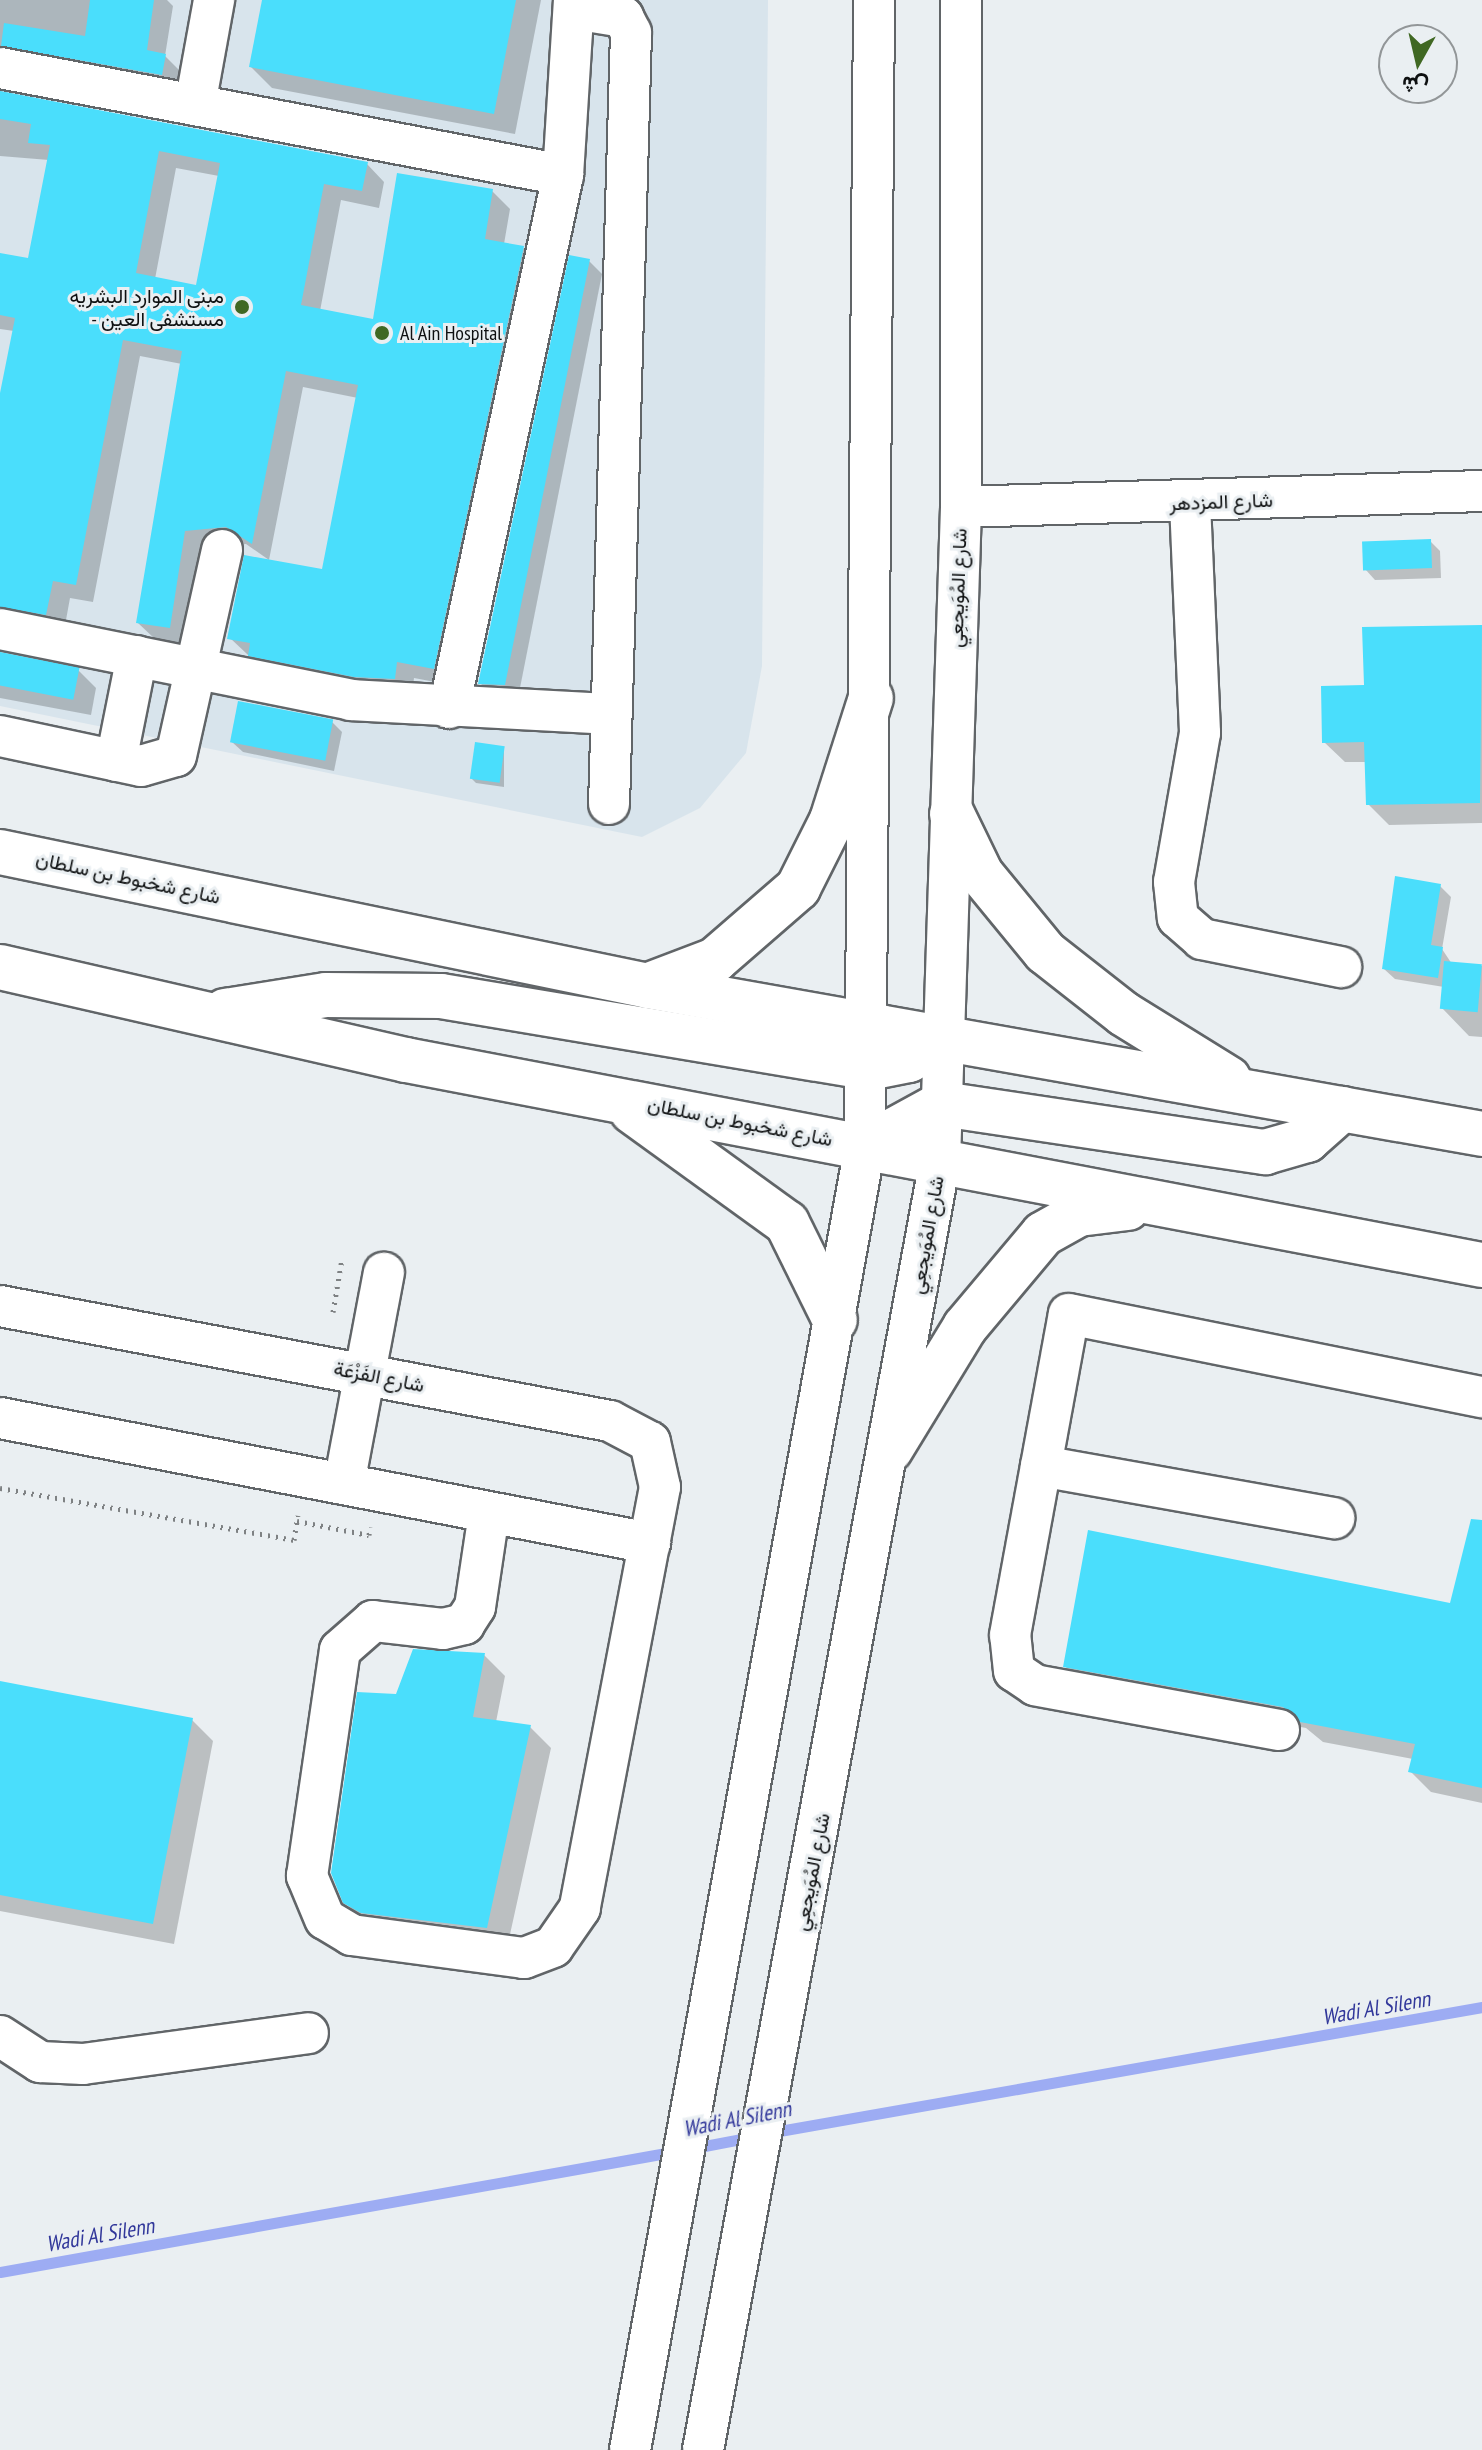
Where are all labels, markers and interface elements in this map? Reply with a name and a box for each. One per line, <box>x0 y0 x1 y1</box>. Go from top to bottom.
north arrow <box>1378 24 1458 104</box>
text: ش <box>1400 70 1430 101</box>
place label: مبنى الموارد البشريه - مستشفى العين <box>69 284 224 331</box>
marker: مبنى الموارد البشريه - مستشفى العين <box>231 296 253 318</box>
place label: Al Ain Hospital <box>400 321 502 345</box>
marker: Al Ain Hospital <box>371 322 393 344</box>
street label: شارع المزدهر <box>1169 488 1273 516</box>
street label: شارع المُوَيجعِي <box>944 528 972 648</box>
street label: شارع شخبوط بن سلطان <box>34 847 222 909</box>
street label: شارع شخبوط بن سلطان <box>646 1092 834 1152</box>
street label: شارع المُوَيجعِي <box>905 1174 949 1296</box>
street label: شارع الفَزْعَة <box>332 1356 426 1398</box>
street label: شارع المُوَيجعِي <box>789 1811 835 1933</box>
water label: Wadi Al Silenn <box>1320 1985 1432 2031</box>
water label: Wadi Al Silenn <box>681 2096 793 2142</box>
water label: Wadi Al Silenn <box>44 2212 156 2258</box>

